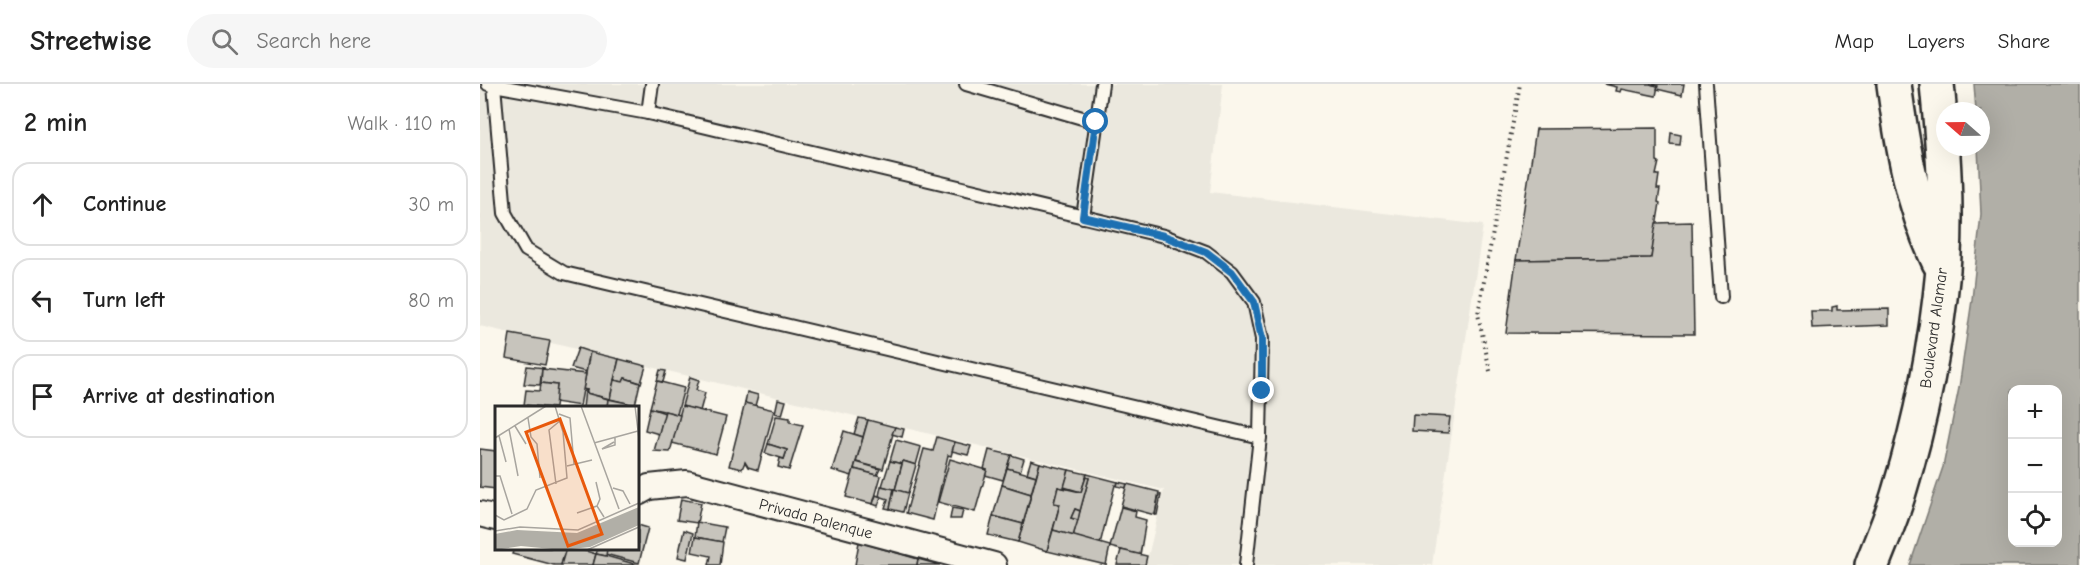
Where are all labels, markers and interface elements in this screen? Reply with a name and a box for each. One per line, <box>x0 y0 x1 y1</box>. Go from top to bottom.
search box <box>187 14 607 68</box>
text: Streetwise <box>30 25 151 57</box>
icon: search <box>208 25 241 58</box>
text: Search here <box>256 28 371 54</box>
text: Map <box>1835 29 1874 53</box>
text: Layers <box>1907 29 1965 53</box>
text: Share <box>1998 29 2050 53</box>
north arrow <box>1936 102 1990 156</box>
text: 2 min <box>24 108 87 138</box>
route start <box>1082 108 1108 134</box>
text: Walk · 110 m <box>348 112 456 135</box>
icon: ahead <box>26 188 59 221</box>
text: Continue <box>83 191 166 217</box>
text: 30 m <box>408 193 454 216</box>
street label: Boulevard Alamar <box>1917 266 1951 389</box>
icon: left <box>26 284 59 317</box>
text: Turn left <box>83 287 165 313</box>
text: 80 m <box>408 289 454 312</box>
route end <box>1248 377 1274 403</box>
icon: arrive <box>26 380 59 413</box>
text: Arrive at destination <box>83 383 275 409</box>
map controls <box>2008 385 2062 547</box>
button: + <box>2008 385 2062 439</box>
inset map <box>495 406 639 550</box>
button: − <box>2008 439 2062 493</box>
button: locate <box>2008 493 2062 547</box>
street label: Privada Palenque <box>757 495 875 543</box>

